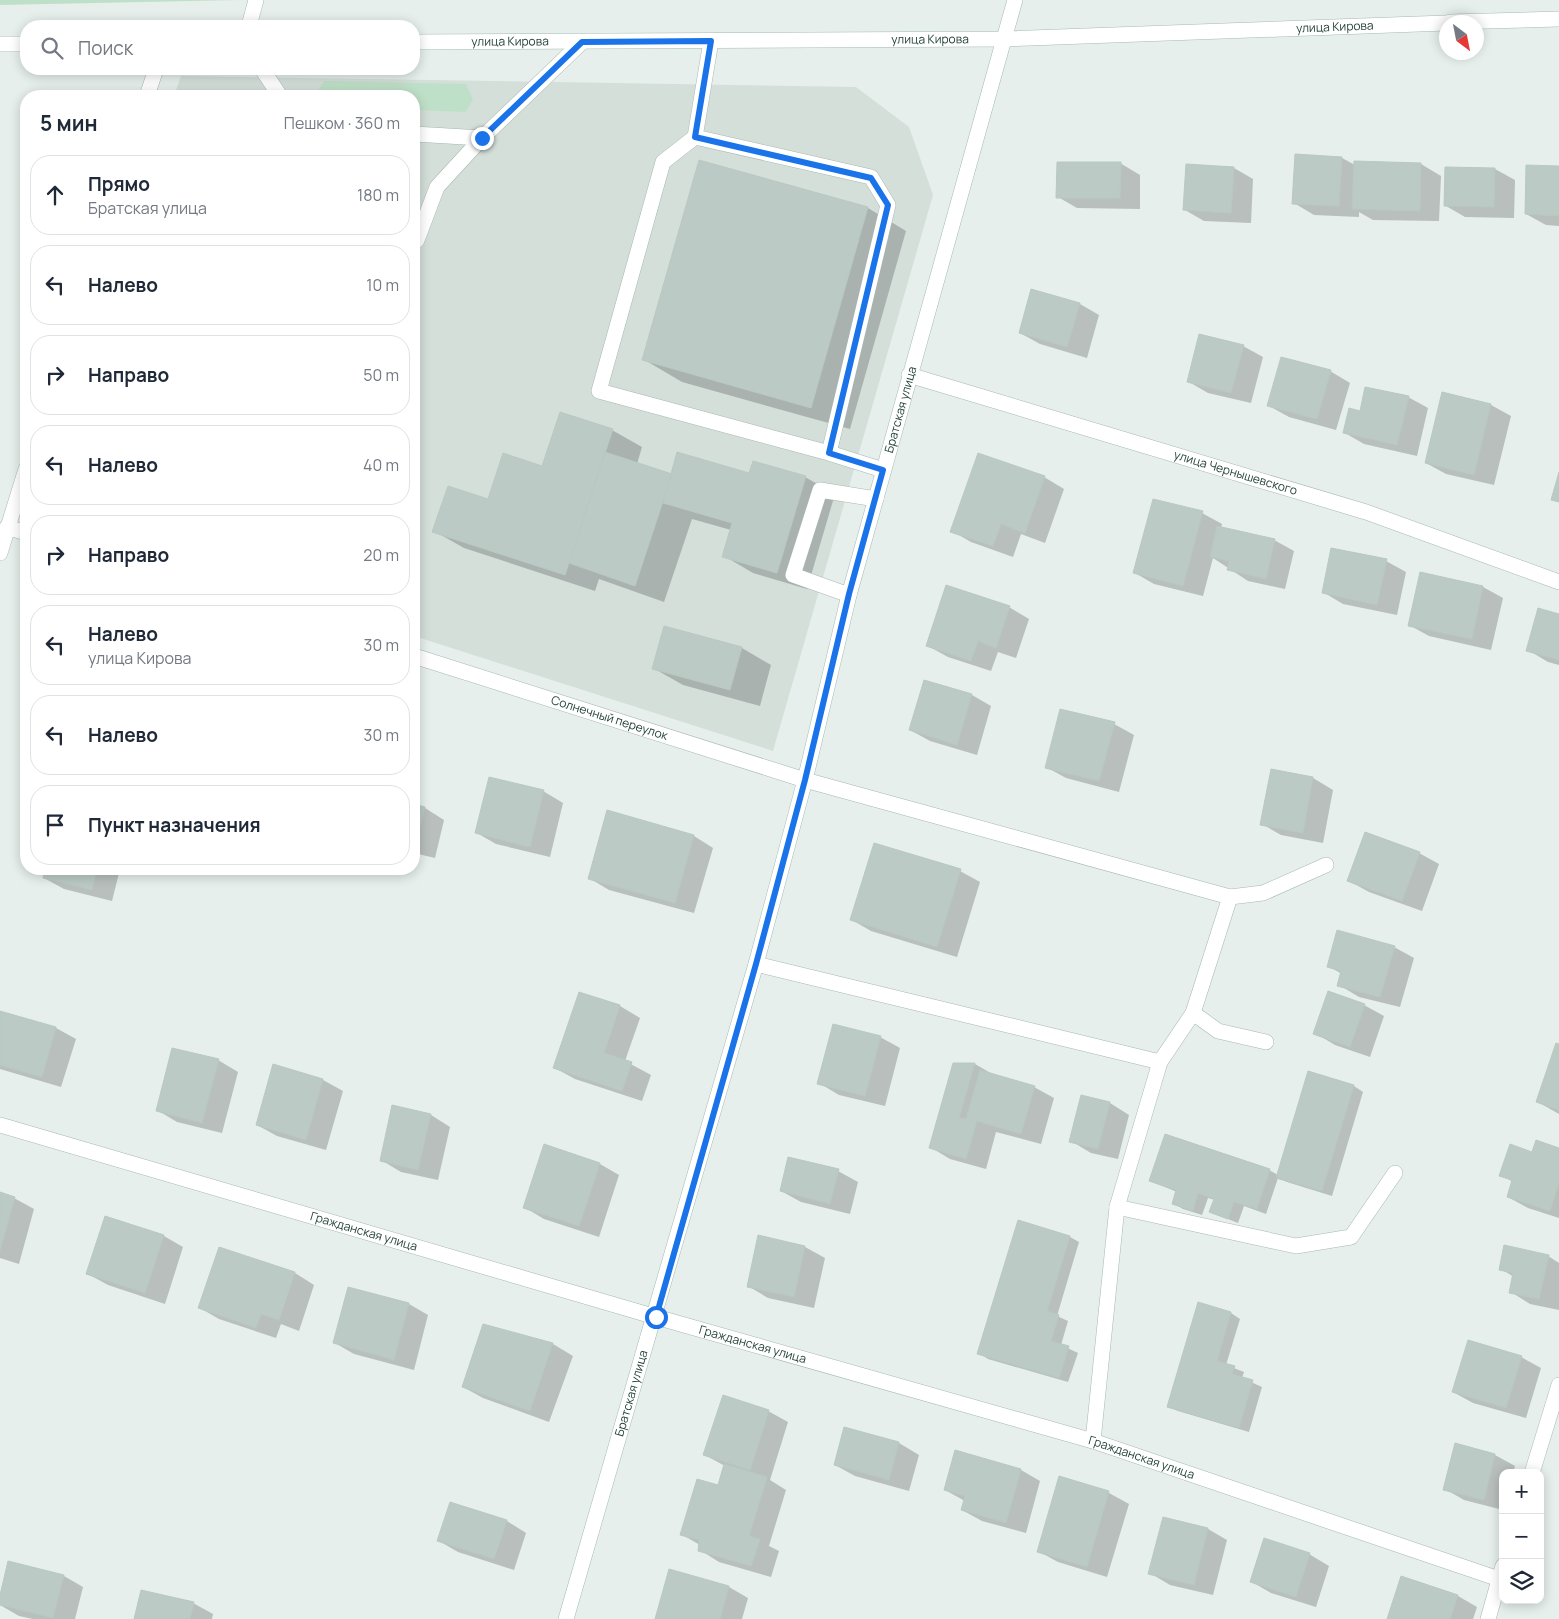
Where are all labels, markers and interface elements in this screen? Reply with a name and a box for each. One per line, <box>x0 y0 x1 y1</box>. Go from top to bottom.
north arrow <box>1439 15 1484 60</box>
street label: улица Кирова <box>1296 17 1374 36</box>
search box <box>20 20 420 75</box>
street label: улица Кирова <box>891 30 969 48</box>
street label: улица Кирова <box>471 32 549 50</box>
icon: search <box>38 34 66 62</box>
text: Поиск <box>78 35 133 61</box>
text: 5 мин <box>40 109 98 137</box>
text: Пешком · 360 m <box>284 112 400 134</box>
route end <box>471 127 494 150</box>
text: Прямо <box>88 171 150 197</box>
icon: ahead <box>41 181 69 209</box>
text: 180 m <box>357 184 399 206</box>
text: Братская улица <box>88 197 207 219</box>
icon: left <box>41 271 69 299</box>
text: Налево <box>88 272 158 298</box>
text: 10 m <box>366 274 399 296</box>
icon: right <box>41 361 69 389</box>
text: Направо <box>88 362 169 388</box>
text: 50 m <box>363 364 399 386</box>
street label: Братская улица <box>880 364 920 455</box>
street label: улица Чернышевского <box>1172 446 1300 499</box>
icon: left <box>41 451 69 479</box>
text: Налево <box>88 452 158 478</box>
text: 40 m <box>363 454 399 476</box>
icon: right <box>41 541 69 569</box>
text: Направо <box>88 542 169 568</box>
text: 20 m <box>363 544 399 566</box>
text: Налево <box>88 621 158 647</box>
icon: left <box>41 631 69 659</box>
text: 30 m <box>364 634 399 656</box>
text: улица Кирова <box>88 647 191 669</box>
street label: Солнечный переулок <box>549 691 671 744</box>
icon: left <box>41 721 69 749</box>
text: Налево <box>88 722 158 748</box>
text: 30 m <box>364 724 399 746</box>
icon: arrive <box>41 811 69 839</box>
text: Пункт назначения <box>88 812 261 838</box>
street label: Гражданская улица <box>308 1207 419 1255</box>
route start <box>645 1306 668 1329</box>
street label: Гражданская улица <box>697 1321 808 1367</box>
street label: Братская улица <box>610 1348 652 1438</box>
street label: Гражданская улица <box>1087 1431 1197 1483</box>
map controls <box>1499 1469 1544 1604</box>
button: + <box>1499 1469 1544 1514</box>
button: − <box>1499 1514 1544 1559</box>
button: layers <box>1499 1559 1544 1604</box>

